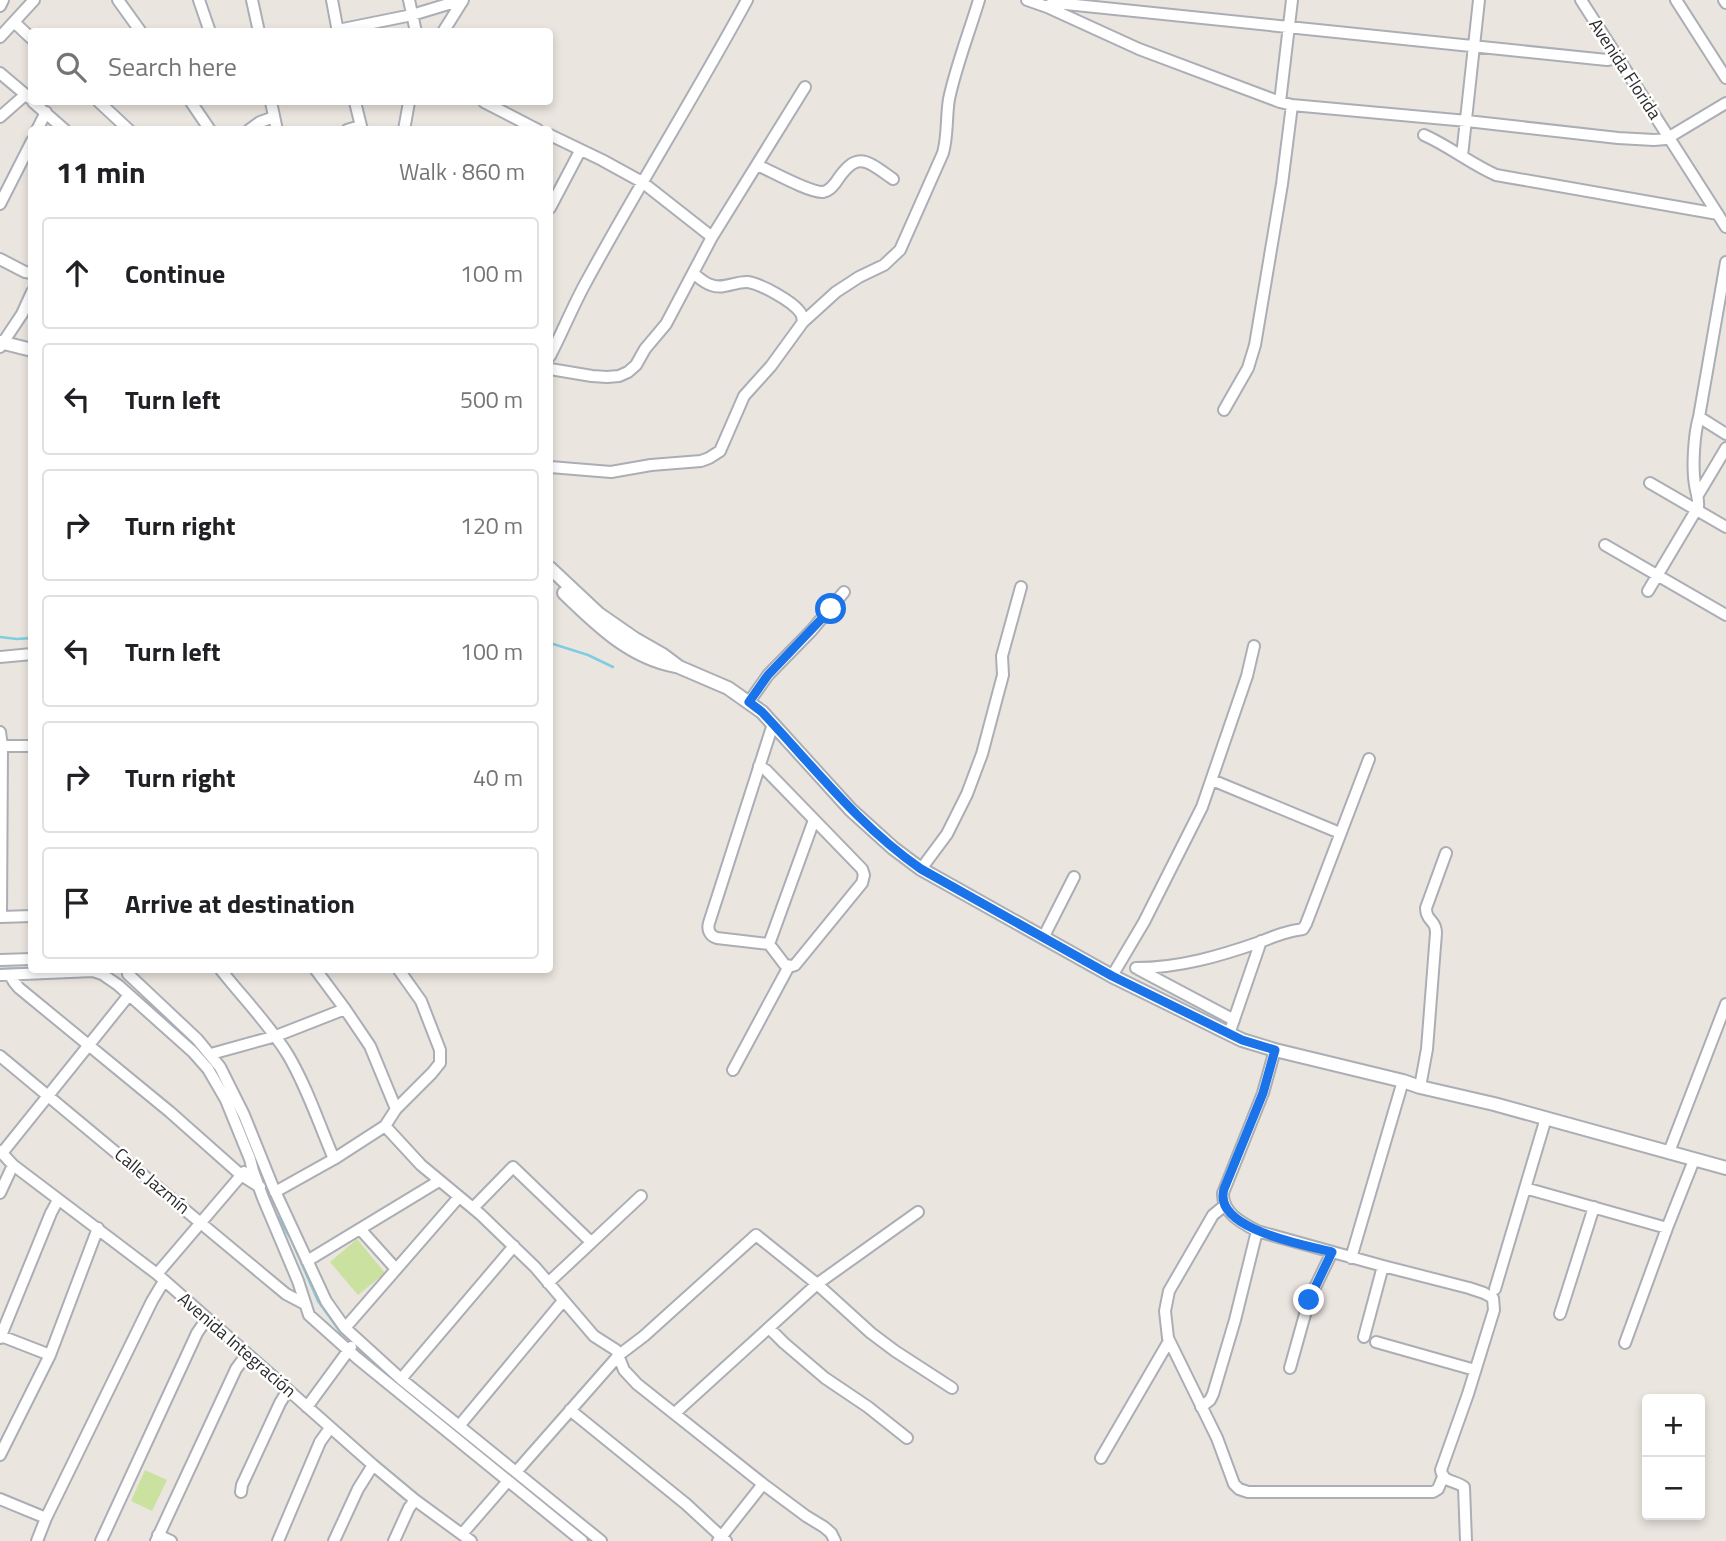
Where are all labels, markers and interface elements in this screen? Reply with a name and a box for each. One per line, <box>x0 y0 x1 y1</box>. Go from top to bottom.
street label: Avenida Florida <box>1583 13 1668 125</box>
search box <box>28 28 553 105</box>
text: Search here <box>108 47 237 86</box>
icon: search <box>52 48 90 86</box>
text: 11 min <box>56 149 146 195</box>
text: Walk · 860 m <box>399 154 525 189</box>
icon: ahead <box>58 254 96 292</box>
text: Continue <box>125 254 225 293</box>
text: 100 m <box>460 256 523 291</box>
icon: left <box>58 380 96 418</box>
text: Turn left <box>125 380 220 419</box>
text: 500 m <box>460 382 523 417</box>
icon: right <box>58 506 96 544</box>
text: Turn right <box>125 506 236 545</box>
text: 120 m <box>460 508 523 543</box>
route start <box>815 593 846 624</box>
icon: left <box>58 632 96 670</box>
text: Turn left <box>125 632 220 671</box>
text: 100 m <box>460 634 523 669</box>
icon: right <box>58 758 96 796</box>
text: Turn right <box>125 758 236 797</box>
text: 40 m <box>473 760 523 795</box>
icon: arrive <box>58 884 96 922</box>
text: Arrive at destination <box>125 884 355 923</box>
street label: Calle Jazmín <box>109 1141 196 1220</box>
route end <box>1293 1284 1324 1315</box>
street label: Avenida Integración <box>172 1286 302 1404</box>
map controls <box>1642 1394 1705 1520</box>
button: + <box>1642 1394 1705 1457</box>
button: − <box>1642 1457 1705 1520</box>

